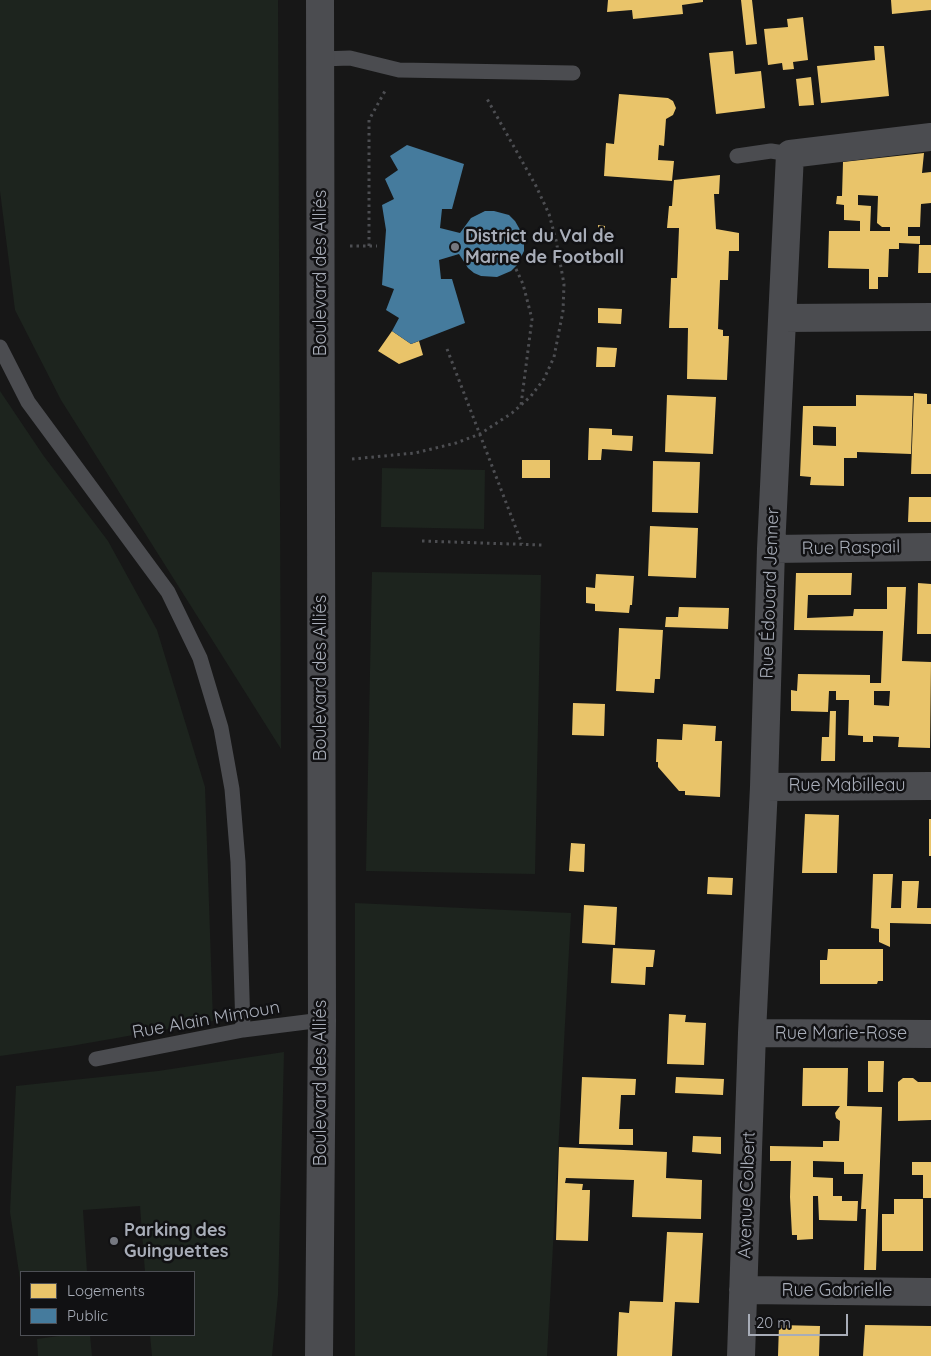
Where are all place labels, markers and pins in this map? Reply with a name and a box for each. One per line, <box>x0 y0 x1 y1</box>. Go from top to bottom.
place label: District du Val de Marne de Football <box>465 226 624 268</box>
marker: District du Val de Marne de Football <box>449 241 461 253</box>
place label: Parking des Guinguettes <box>124 1220 229 1262</box>
marker: Parking des Guinguettes <box>108 1235 120 1247</box>

